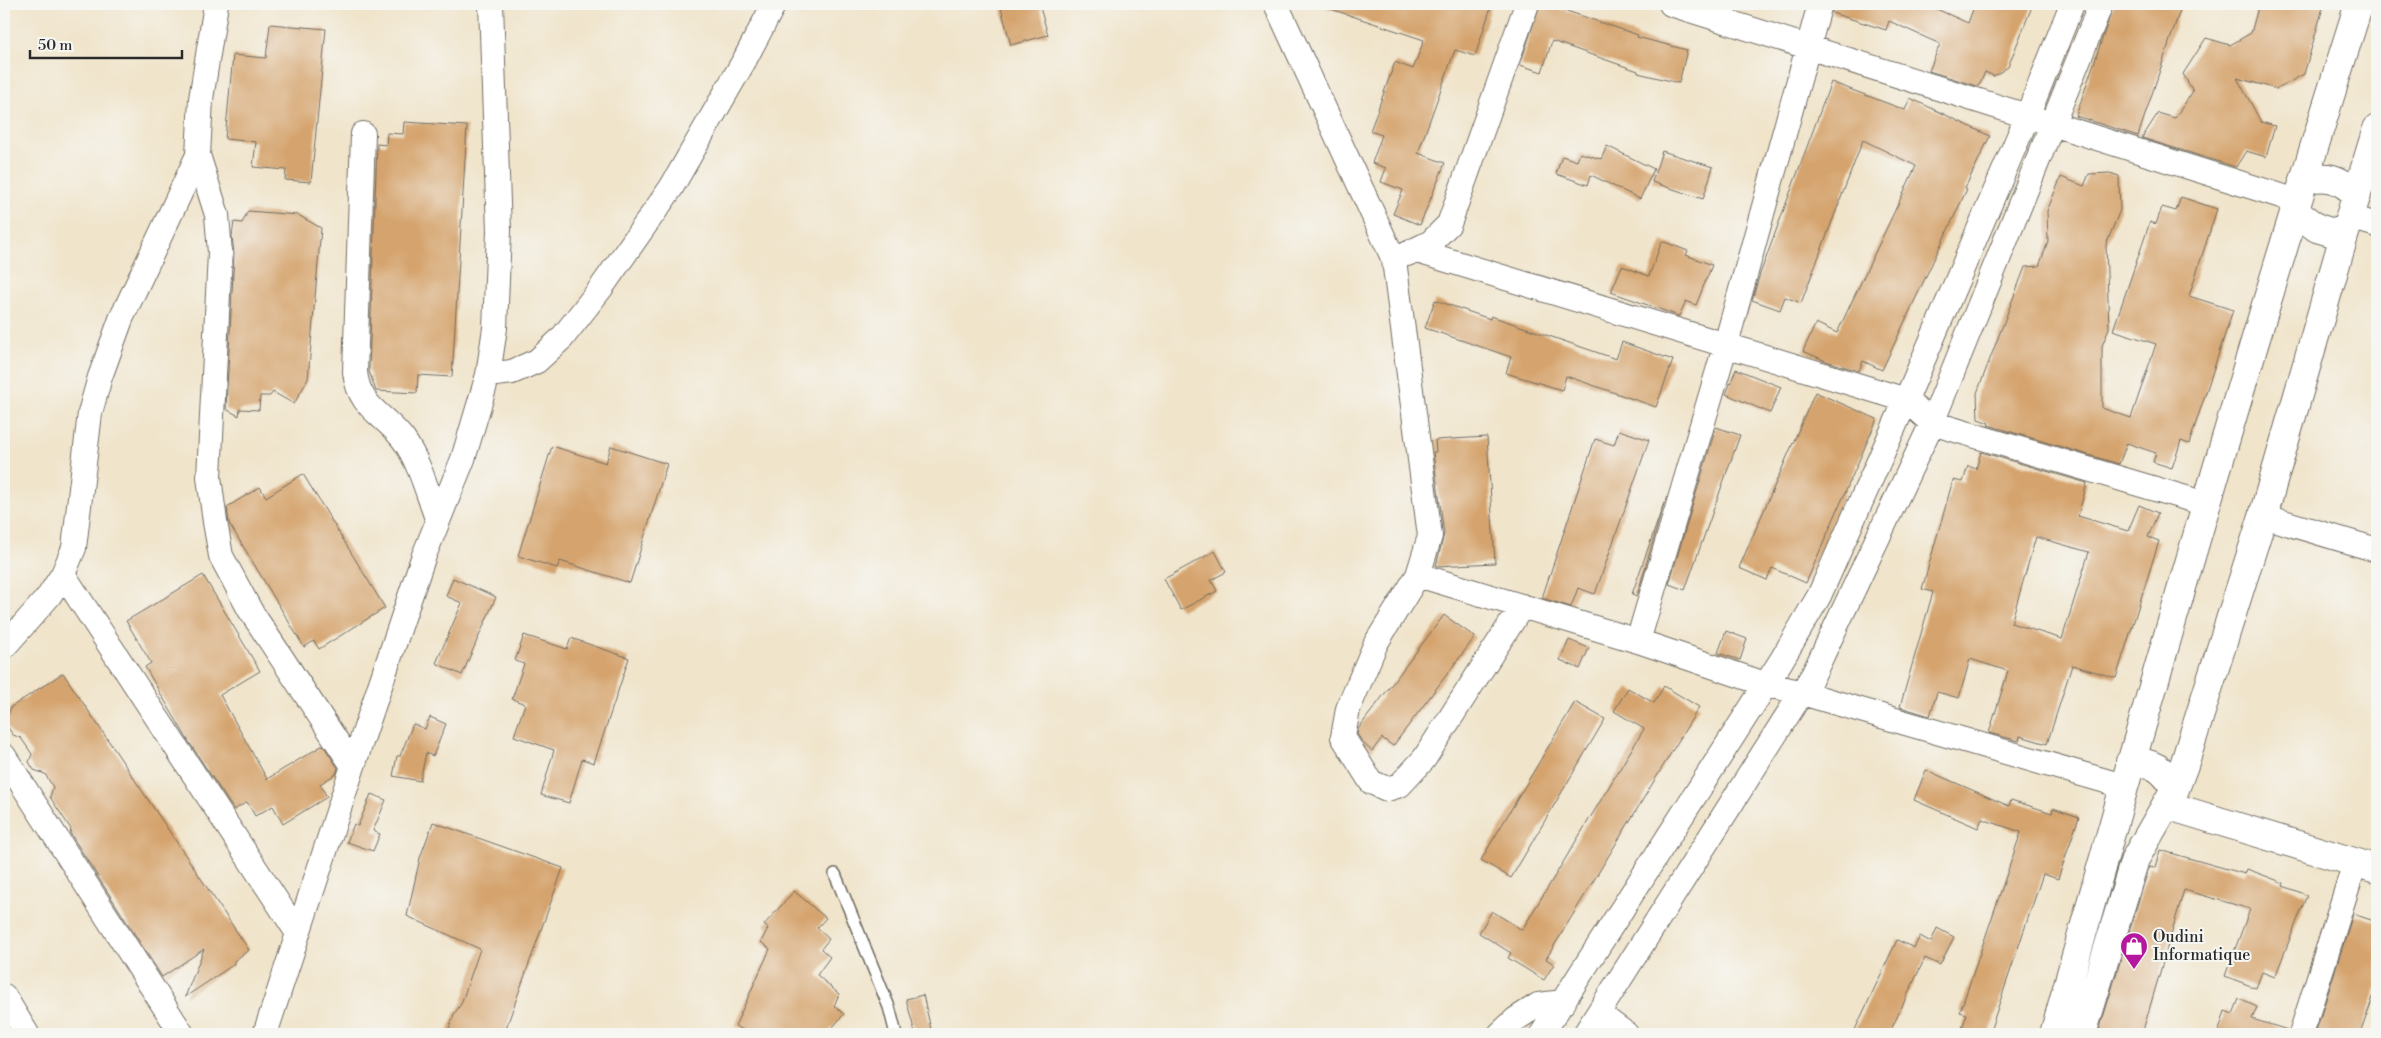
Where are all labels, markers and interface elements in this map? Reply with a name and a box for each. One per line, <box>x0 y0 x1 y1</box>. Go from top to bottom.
scale bar <box>30 28 182 60</box>
text: 50 m <box>38 36 72 55</box>
place label: Oudini Informatique <box>2153 927 2250 965</box>
shop icon: Oudini Informatique <box>2119 931 2149 970</box>

